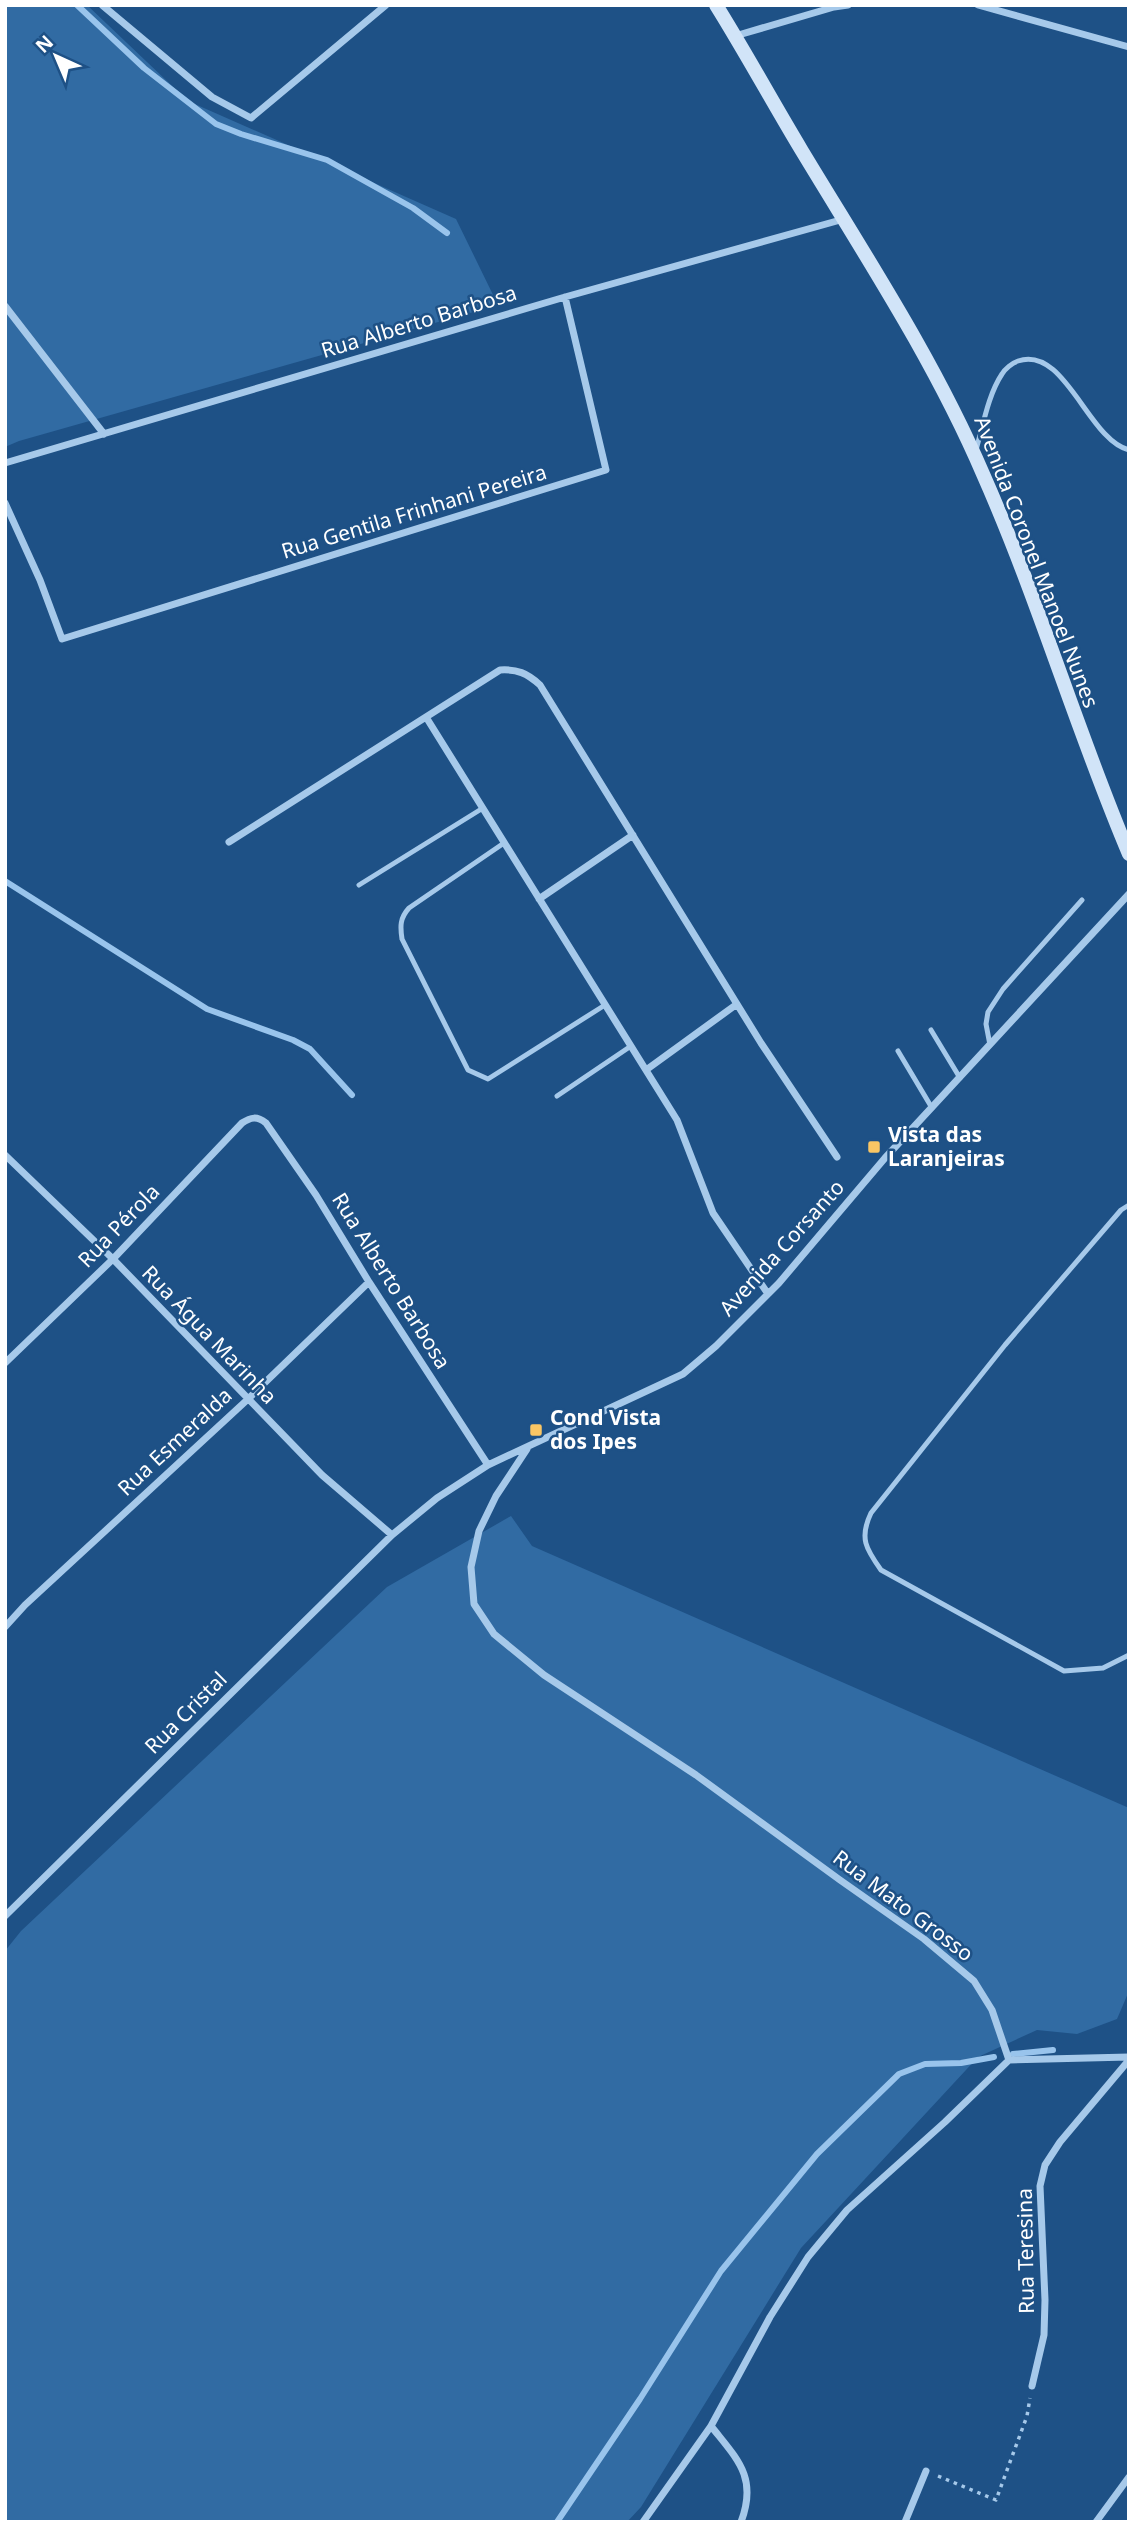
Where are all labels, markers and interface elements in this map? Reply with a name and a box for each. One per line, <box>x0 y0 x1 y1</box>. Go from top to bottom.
north arrow <box>21 21 91 91</box>
text: N <box>30 29 59 58</box>
street label: Rua Alberto Barbosa <box>318 278 520 364</box>
street label: Avenida Coronel Manoel Nunes <box>968 412 1106 711</box>
street label: Rua Gentila Frinhani Pereira <box>278 457 550 565</box>
place label: Vista das Laranjeiras <box>888 1120 1005 1172</box>
marker: Vista das Laranjeiras <box>866 1139 882 1155</box>
street label: Avenida Corsanto <box>713 1173 850 1321</box>
street label: Rua Pérola <box>71 1177 165 1273</box>
street label: Rua Alberto Barbosa <box>326 1187 457 1374</box>
street label: Rua Água Marinha <box>136 1259 283 1410</box>
street label: Rua Esmeralda <box>111 1381 237 1502</box>
place label: Cond Vista dos Ipes <box>550 1403 661 1455</box>
marker: Cond Vista dos Ipes <box>528 1422 544 1438</box>
street label: Rua Cristal <box>138 1665 232 1759</box>
street label: Rua Mato Grosso <box>828 1843 979 1967</box>
street label: Rua Teresina <box>1010 2188 1040 2314</box>

